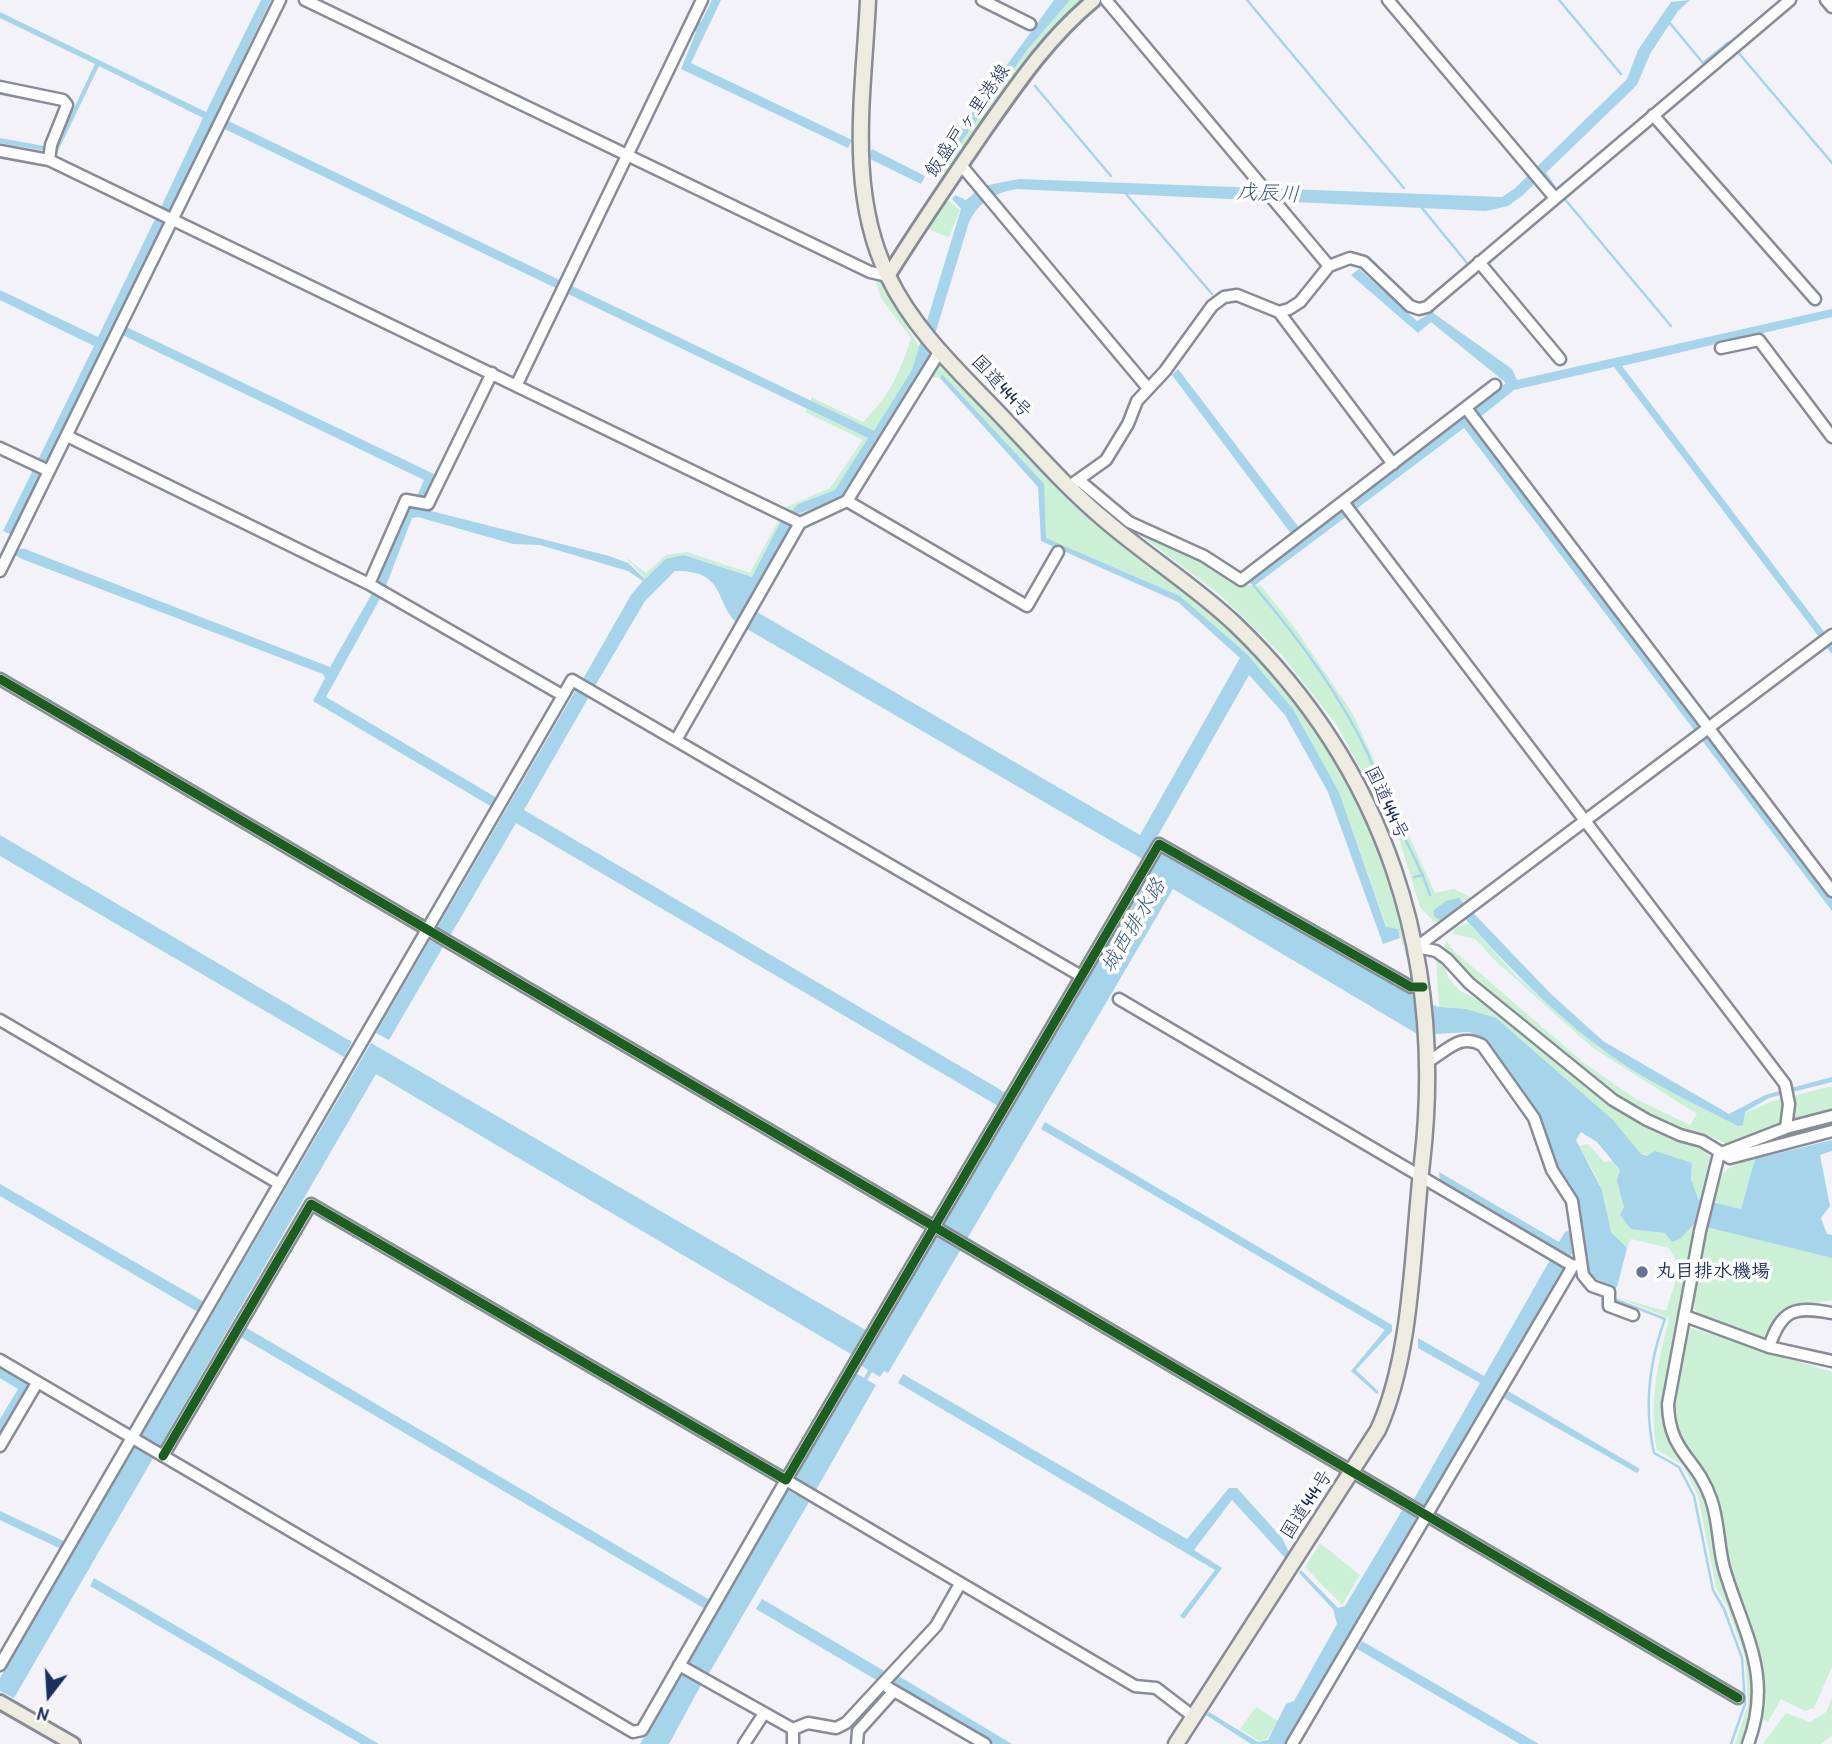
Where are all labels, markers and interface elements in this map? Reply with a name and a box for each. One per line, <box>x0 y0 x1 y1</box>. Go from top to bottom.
street label: 飯盛戸ヶ里港線 <box>921 60 1015 182</box>
water label: 戊辰川 <box>1236 180 1300 208</box>
street label: 国道444号 <box>966 351 1036 423</box>
street label: 国道444号 <box>1359 763 1413 843</box>
water label: 城西排水路 <box>1096 875 1172 977</box>
place label: 丸目排水機場 <box>1656 1261 1770 1283</box>
marker: 丸目排水機場 <box>1634 1264 1650 1280</box>
street label: 国道444号 <box>1276 1466 1338 1544</box>
north arrow <box>14 1660 84 1730</box>
text: N <box>34 1701 52 1729</box>

